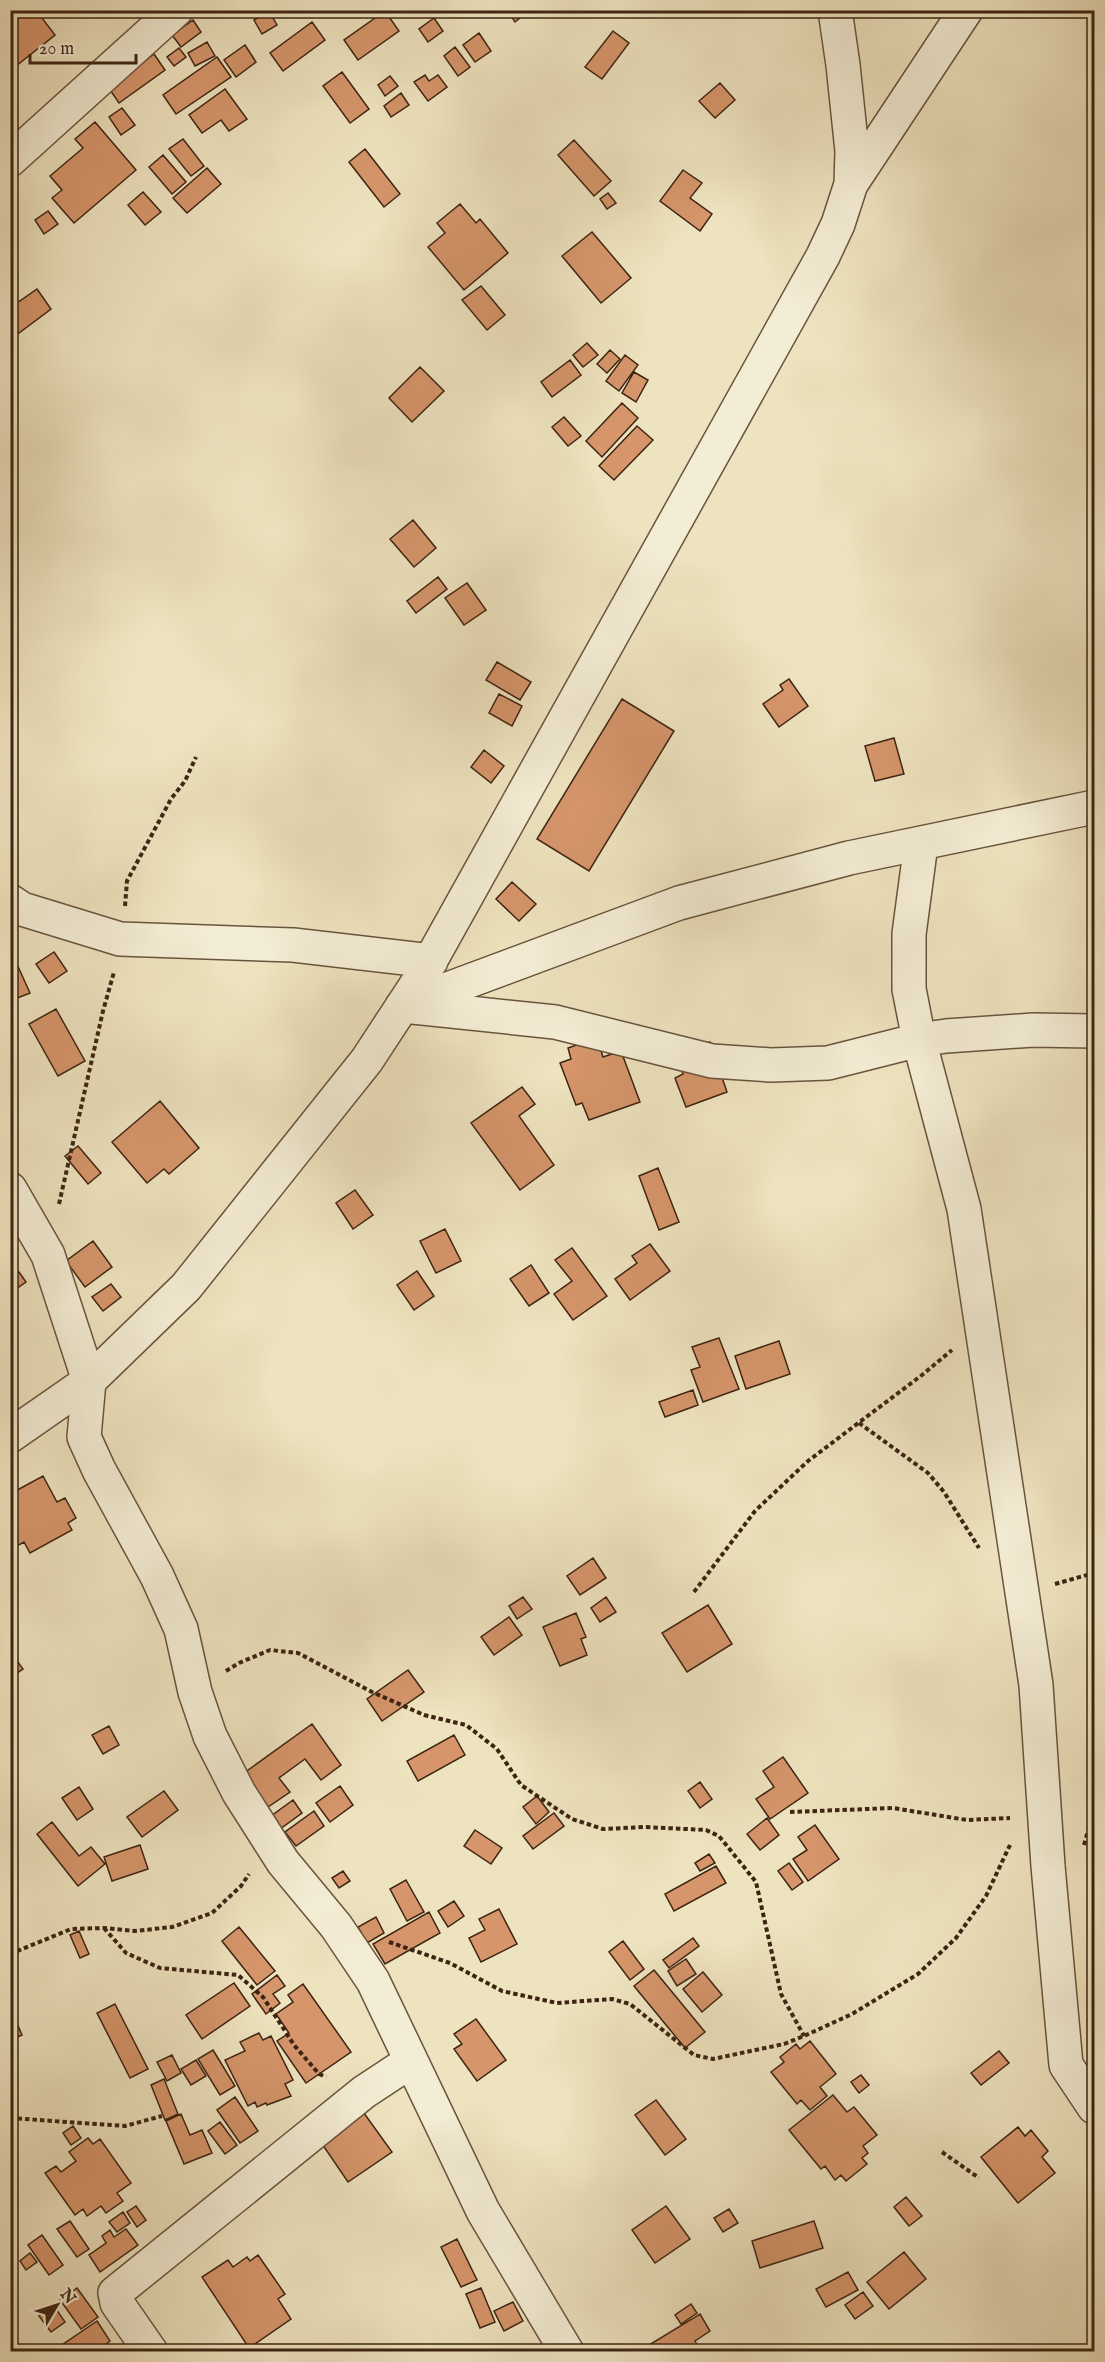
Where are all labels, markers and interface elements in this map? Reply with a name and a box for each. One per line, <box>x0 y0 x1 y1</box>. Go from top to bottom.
scale bar <box>30 27 136 65</box>
text: 20 m <box>39 38 74 61</box>
north arrow <box>27 2275 87 2335</box>
text: N <box>54 2284 79 2309</box>

